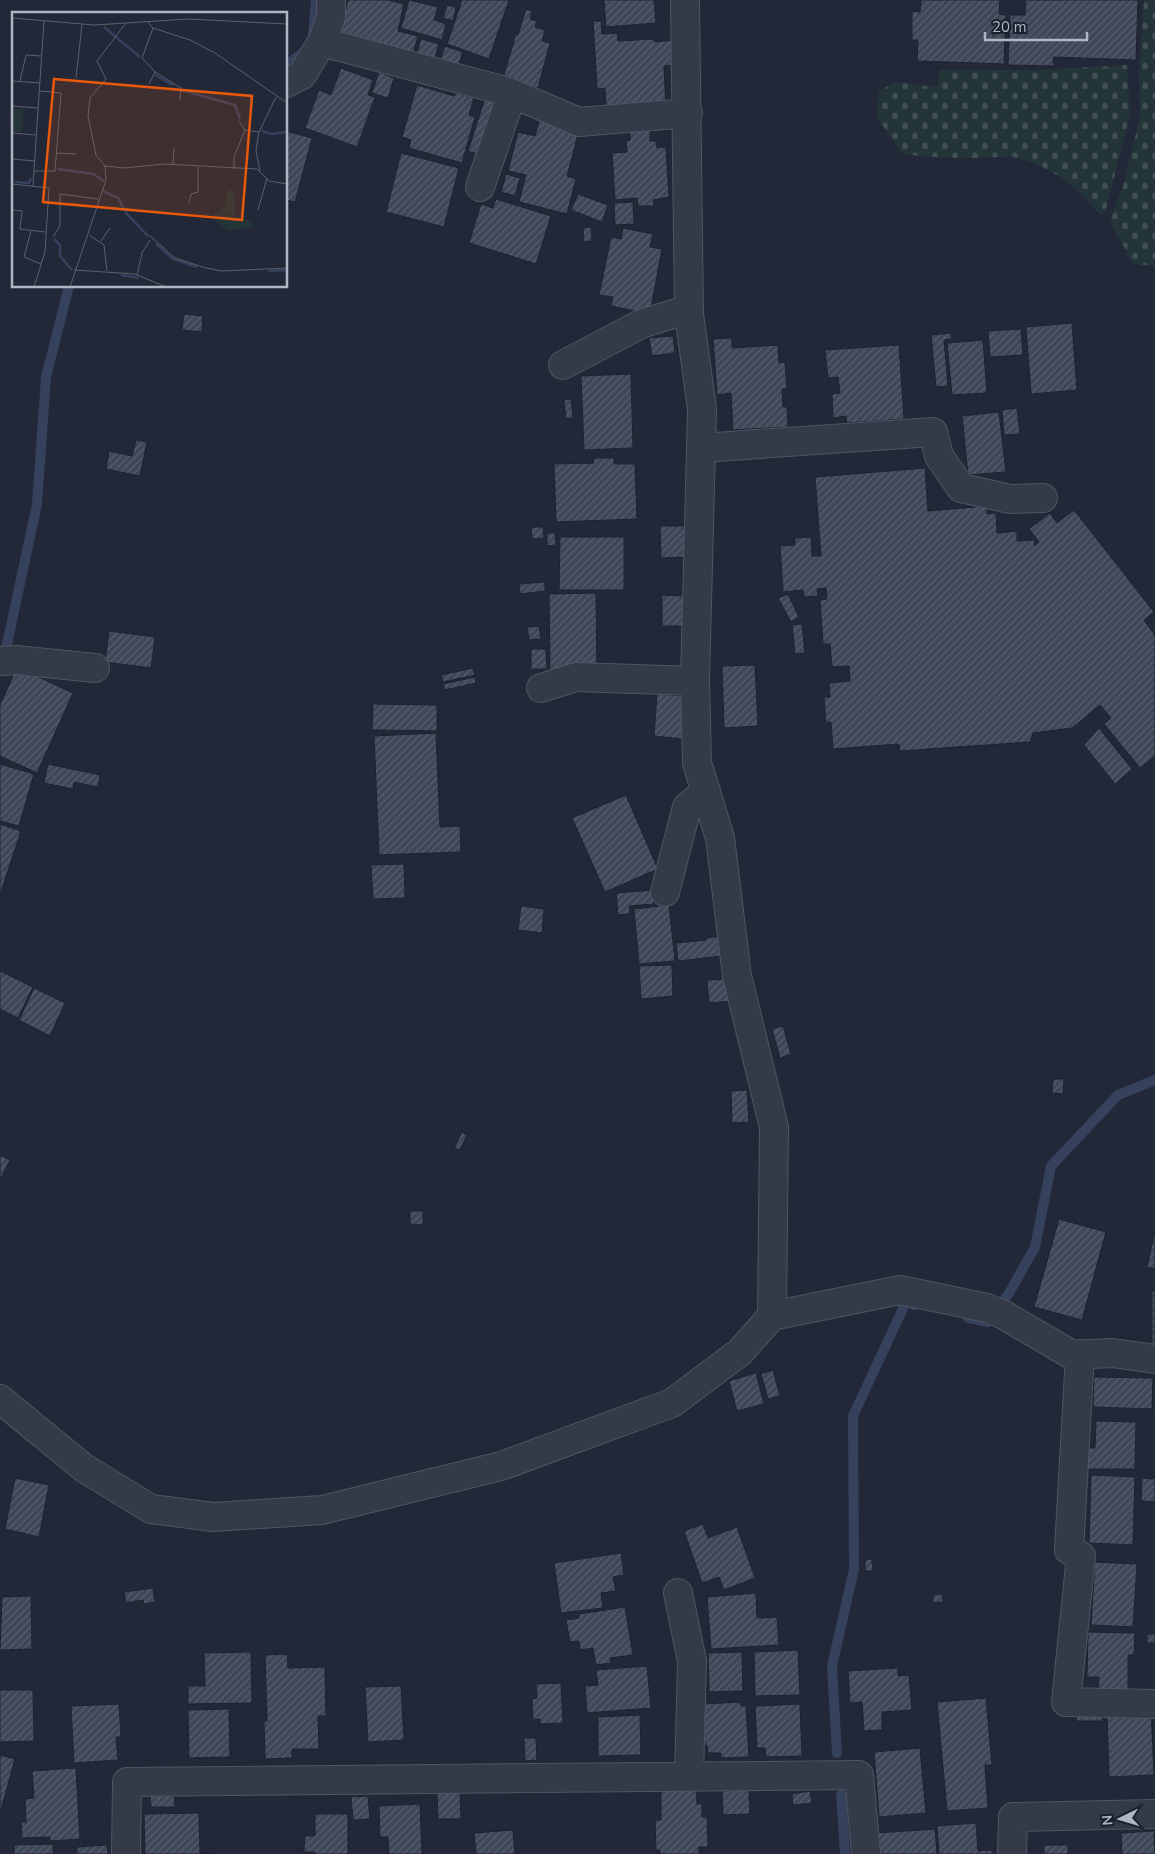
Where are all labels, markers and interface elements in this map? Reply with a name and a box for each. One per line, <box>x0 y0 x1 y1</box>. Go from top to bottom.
scale bar <box>985 10 1088 42</box>
inset map <box>12 12 288 288</box>
text: 20 m <box>992 17 1027 37</box>
north arrow <box>1095 1794 1145 1844</box>
text: N <box>1098 1814 1117 1826</box>

